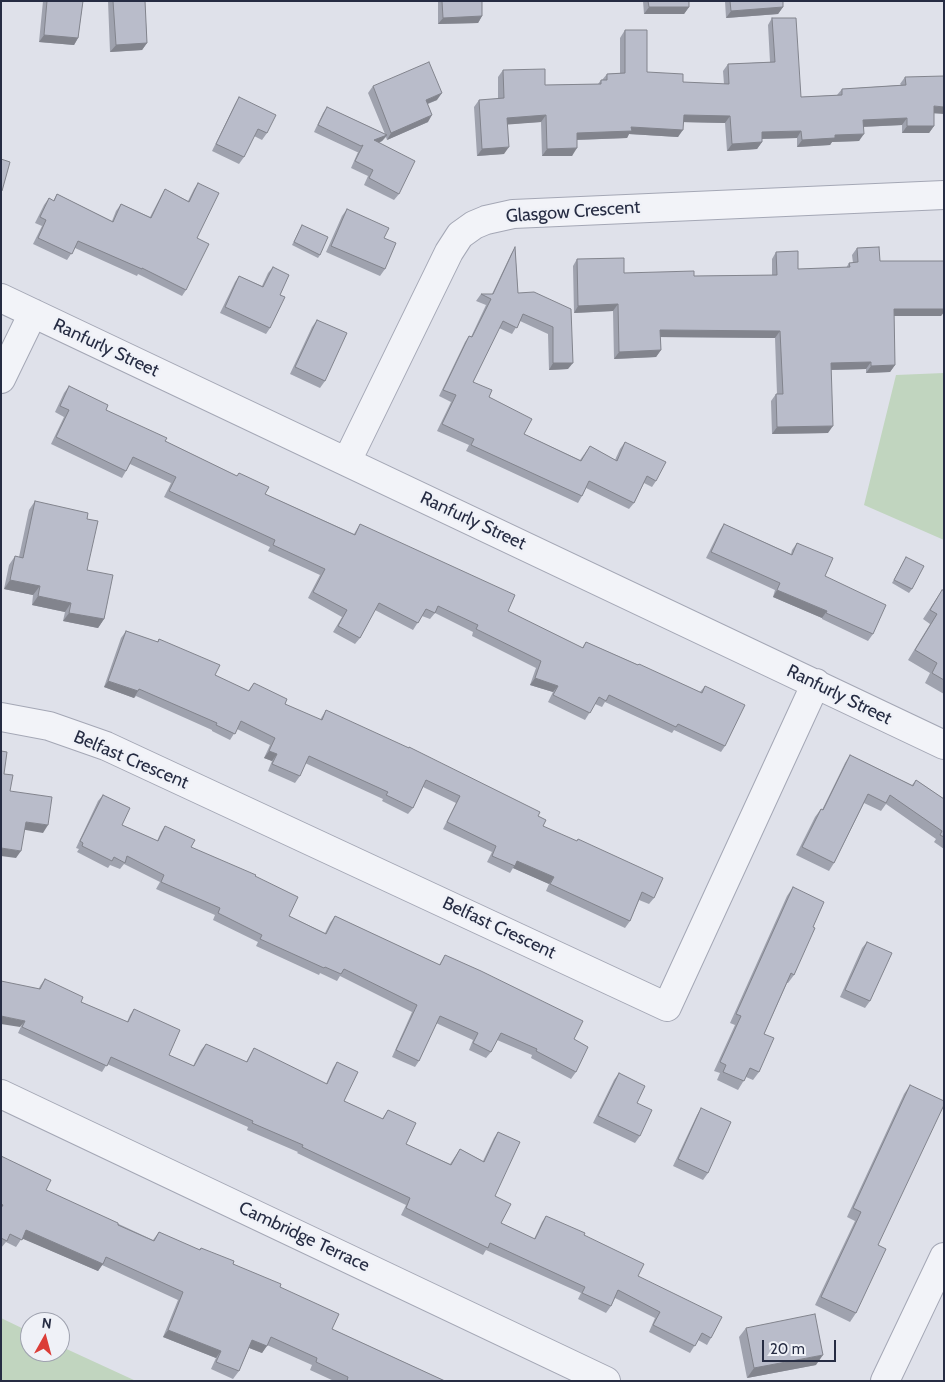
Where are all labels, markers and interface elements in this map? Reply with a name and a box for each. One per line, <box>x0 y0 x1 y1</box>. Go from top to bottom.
street label: Glasgow Crescent <box>505 197 641 227</box>
street label: Ranfurly Street <box>50 314 162 382</box>
street label: Ranfurly Street <box>417 487 529 555</box>
street label: Ranfurly Street <box>783 660 895 730</box>
street label: Belfast Crescent <box>70 726 192 794</box>
street label: Belfast Crescent <box>439 892 559 964</box>
street label: Cambridge Terrace <box>235 1197 373 1277</box>
north arrow <box>20 1312 70 1362</box>
text: N <box>41 1314 53 1333</box>
scale bar <box>765 1330 839 1362</box>
text: 20 m <box>770 1340 805 1358</box>

